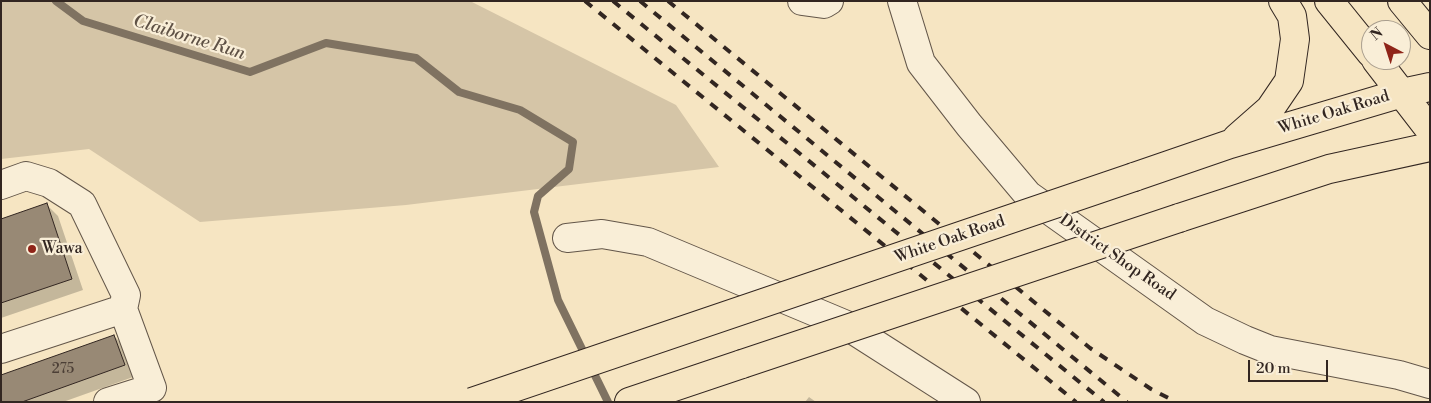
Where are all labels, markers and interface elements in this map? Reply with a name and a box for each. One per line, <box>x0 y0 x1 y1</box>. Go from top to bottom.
water label: Claiborne Run <box>130 11 248 65</box>
north arrow <box>1361 20 1411 70</box>
text: N <box>1367 24 1387 45</box>
street label: White Oak Road <box>1276 87 1392 139</box>
street label: District Shop Road <box>1055 211 1179 305</box>
street label: White Oak Road <box>892 212 1008 268</box>
place label: Wawa <box>42 239 83 259</box>
marker: Wawa <box>26 243 38 255</box>
scale bar <box>1251 350 1331 382</box>
text: 20 m <box>1256 359 1291 378</box>
house number: 275 <box>52 362 74 378</box>

